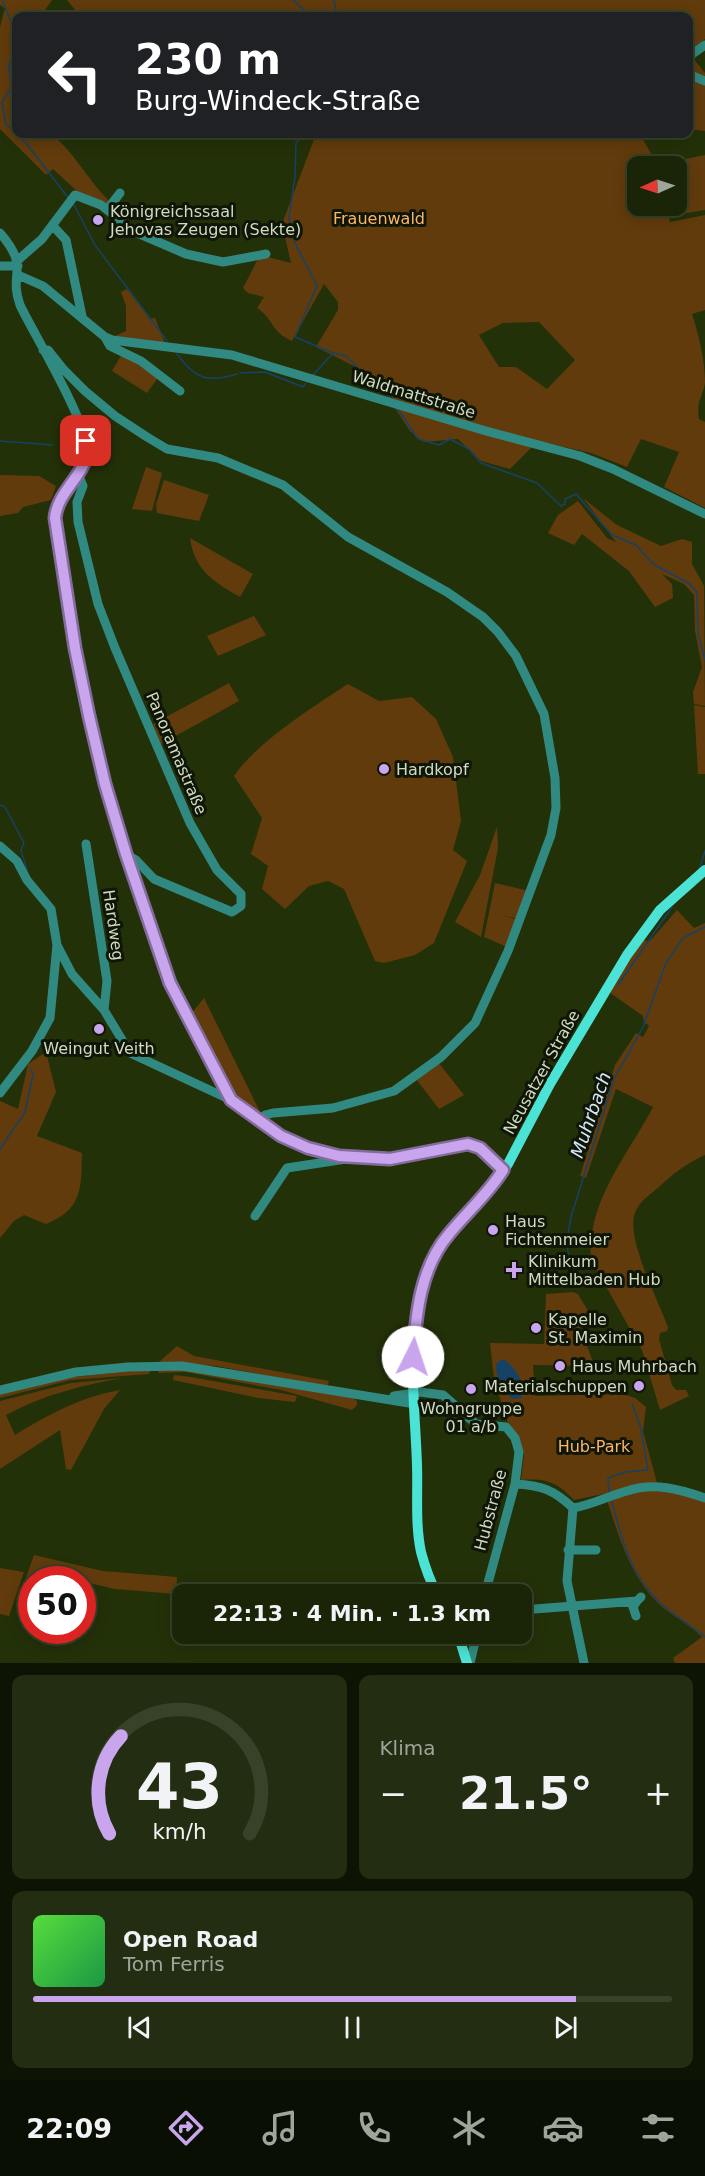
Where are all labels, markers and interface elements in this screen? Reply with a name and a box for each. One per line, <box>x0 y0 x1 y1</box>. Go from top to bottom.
text: 230 m <box>135 35 281 84</box>
icon: left <box>36 36 114 114</box>
text: Burg-Windeck-Straße <box>135 85 421 116</box>
north arrow <box>627 156 687 216</box>
map controls <box>627 156 687 216</box>
place label: Königreichssaal Jehovas Zeugen (Sekte) <box>109 202 301 239</box>
park label: Frauenwald <box>333 209 425 228</box>
marker: Königreichssaal Jehovas Zeugen (Sekte) <box>91 213 105 227</box>
street label: Waldmattstraße <box>350 367 478 422</box>
pin <box>60 415 111 466</box>
icon: arrive <box>69 424 102 457</box>
street label: Panoramastraße <box>142 689 211 817</box>
place label: Hardkopf <box>396 760 469 779</box>
marker: Hardkopf <box>377 762 391 776</box>
street label: Hardweg <box>99 888 128 962</box>
street label: Neusatzer Straße <box>499 1007 583 1138</box>
marker: Weingut Veith <box>92 1022 106 1036</box>
place label: Weingut Veith <box>43 1039 155 1058</box>
water label: Muhrbach <box>566 1069 615 1161</box>
place label: Haus Fichtenmeier <box>505 1212 609 1249</box>
marker: Haus Fichtenmeier <box>486 1223 500 1237</box>
place label: Klinikum Mittelbaden Hub <box>528 1252 661 1289</box>
marker: Klinikum Mittelbaden Hub <box>505 1261 523 1279</box>
place label: Kapelle St. Maximin <box>548 1310 642 1347</box>
marker: Kapelle St. Maximin <box>529 1321 543 1335</box>
position arrow <box>381 1325 445 1389</box>
place label: Haus Muhrbach <box>572 1357 697 1376</box>
marker: Haus Muhrbach <box>553 1359 567 1373</box>
place label: Materialschuppen <box>484 1377 627 1396</box>
marker: Materialschuppen <box>632 1379 646 1393</box>
marker: Wohngruppe 01 a/b <box>464 1382 478 1396</box>
place label: Wohngruppe 01 a/b <box>420 1399 522 1436</box>
park label: Hub-Park <box>558 1437 631 1456</box>
street label: Hubstraße <box>471 1467 510 1553</box>
speed limit sign: 50 <box>18 1566 96 1644</box>
text: 22:13 · 4 Min. · 1.3 km <box>213 1601 491 1626</box>
text: Klima <box>380 1736 435 1760</box>
text: 43 <box>136 1750 223 1823</box>
text: 21.5° <box>459 1767 593 1820</box>
text: − <box>380 1774 407 1813</box>
text: + <box>644 1774 672 1813</box>
text: km/h <box>152 1819 206 1844</box>
text: Open Road <box>123 1927 258 1952</box>
text: Tom Ferris <box>123 1952 225 1976</box>
icon: previous <box>123 2011 156 2044</box>
icon: pause <box>336 2011 369 2044</box>
icon: next <box>549 2011 582 2044</box>
icon: directions <box>165 2107 207 2149</box>
icon: music <box>259 2107 301 2149</box>
icon: phone <box>353 2107 395 2149</box>
icon: climate <box>448 2107 490 2149</box>
icon: car <box>542 2107 584 2149</box>
icon: filters <box>637 2107 679 2149</box>
text: 22:09 <box>26 2113 112 2144</box>

